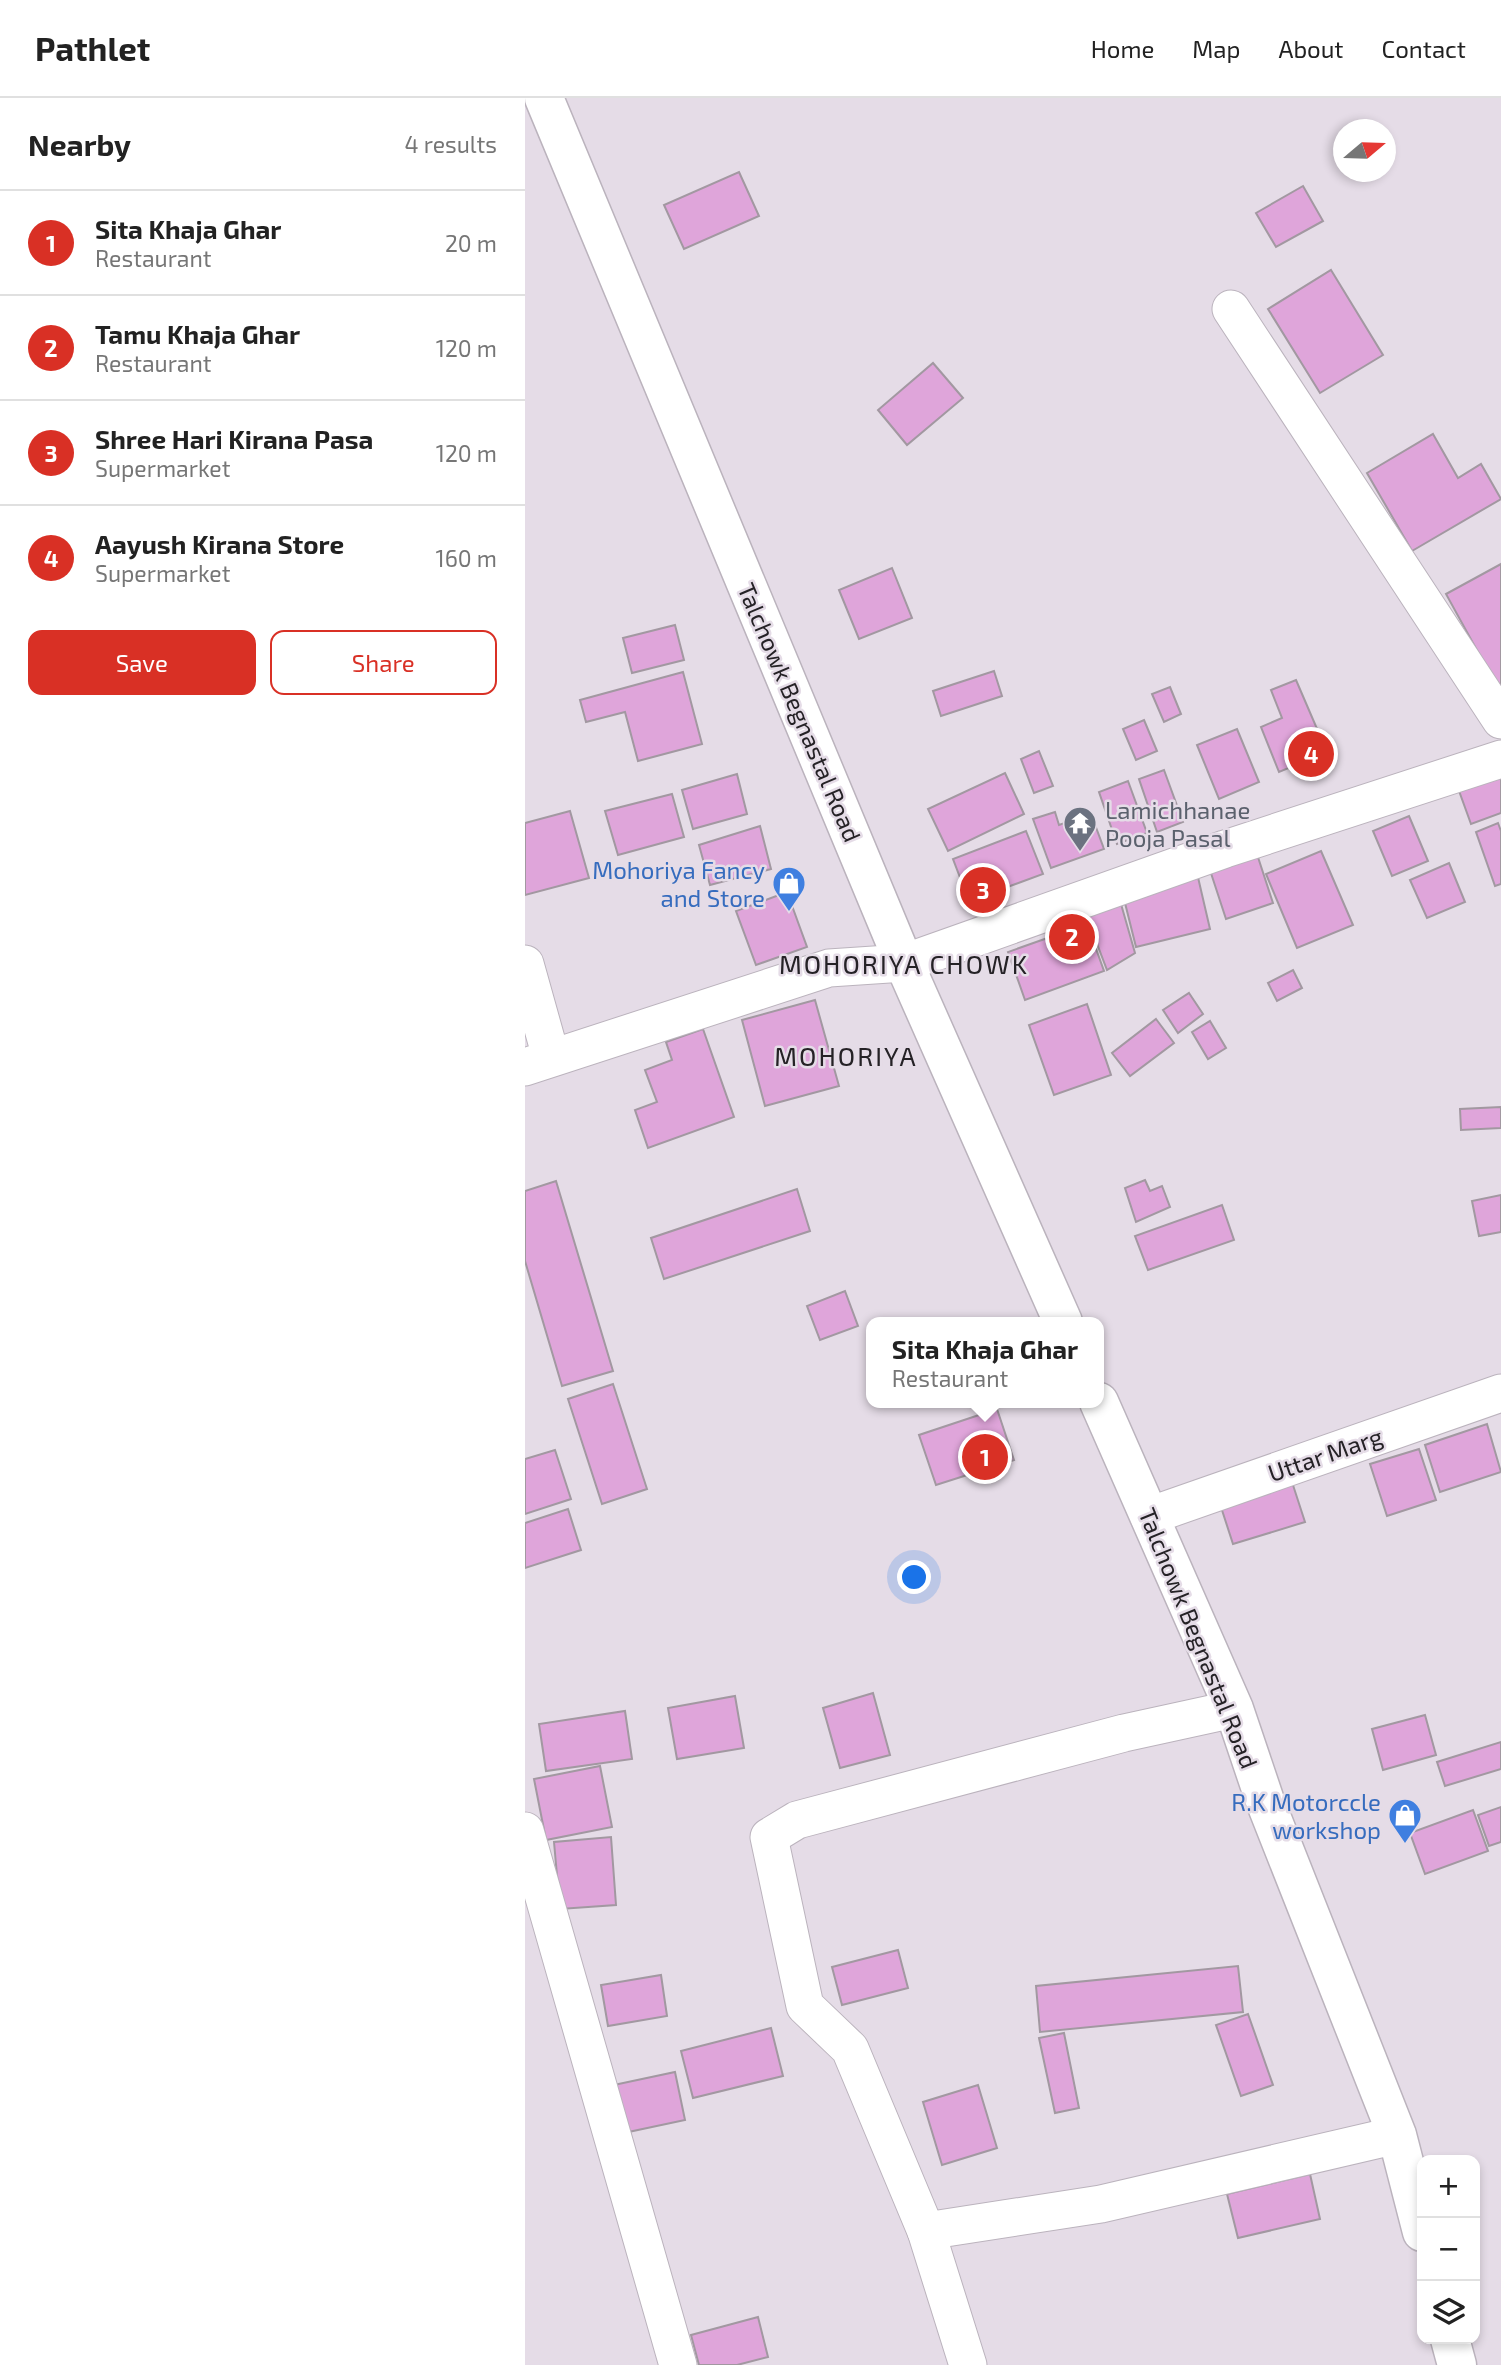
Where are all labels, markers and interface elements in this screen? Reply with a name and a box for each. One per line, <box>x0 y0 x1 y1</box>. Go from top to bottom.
text: Pathlet <box>35 28 150 68</box>
text: Home <box>1091 34 1154 63</box>
text: Map <box>1192 34 1240 63</box>
text: About <box>1278 34 1344 63</box>
text: Contact <box>1382 34 1466 63</box>
north arrow <box>1333 119 1396 182</box>
text: Nearby <box>28 126 131 162</box>
text: 4 results <box>405 130 497 158</box>
text: Sita Khaja Ghar <box>95 213 281 244</box>
text: 1 <box>46 229 56 257</box>
text: 20 m <box>445 229 497 257</box>
text: Restaurant <box>95 244 212 272</box>
text: Tamu Khaja Ghar <box>95 318 300 349</box>
text: 2 <box>44 334 58 362</box>
text: 120 m <box>436 334 497 362</box>
text: Restaurant <box>95 349 212 377</box>
text: Shree Hari Kirana Pasa <box>95 423 373 454</box>
text: 3 <box>44 439 58 467</box>
text: 120 m <box>436 439 497 467</box>
text: Supermarket <box>95 454 230 482</box>
text: Aayush Kirana Store <box>95 528 344 559</box>
text: 4 <box>44 544 58 572</box>
text: 160 m <box>436 544 497 572</box>
text: Supermarket <box>95 559 230 587</box>
street label: Talchowk Begnastal Road <box>732 578 868 846</box>
button: Save <box>28 630 256 695</box>
button: Share <box>270 630 497 695</box>
pin: 4 <box>1288 728 1334 780</box>
place label: Lamichhanae Pooja Pasal <box>1105 795 1250 852</box>
temple icon: Lamichhanae Pooja Pasal <box>1061 804 1099 853</box>
place label: Mohoriya Fancy and Store <box>592 855 765 912</box>
shop icon: Mohoriya Fancy and Store <box>770 864 808 913</box>
pin: 3 <box>960 864 1006 916</box>
pin: 2 <box>1049 911 1095 963</box>
district label: MOHORIYA CHOWK <box>779 948 1029 979</box>
district label: MOHORIYA <box>774 1040 918 1071</box>
popup <box>866 1317 1104 1408</box>
text: Sita Khaja Ghar <box>892 1333 1078 1364</box>
text: Restaurant <box>892 1364 1008 1392</box>
street label: Uttar Marg <box>1264 1421 1386 1487</box>
pin: 1 <box>962 1431 1008 1483</box>
street label: Talchowk Begnastal Road <box>1133 1504 1265 1772</box>
your location <box>897 1560 931 1594</box>
place label: R.K Motorccle workshop <box>1231 1787 1381 1844</box>
shop icon: R.K Motorccle workshop <box>1386 1796 1424 1845</box>
map controls <box>1417 2155 1480 2344</box>
button: + <box>1417 2155 1480 2218</box>
button: − <box>1417 2218 1480 2281</box>
button: layers <box>1417 2281 1480 2344</box>

